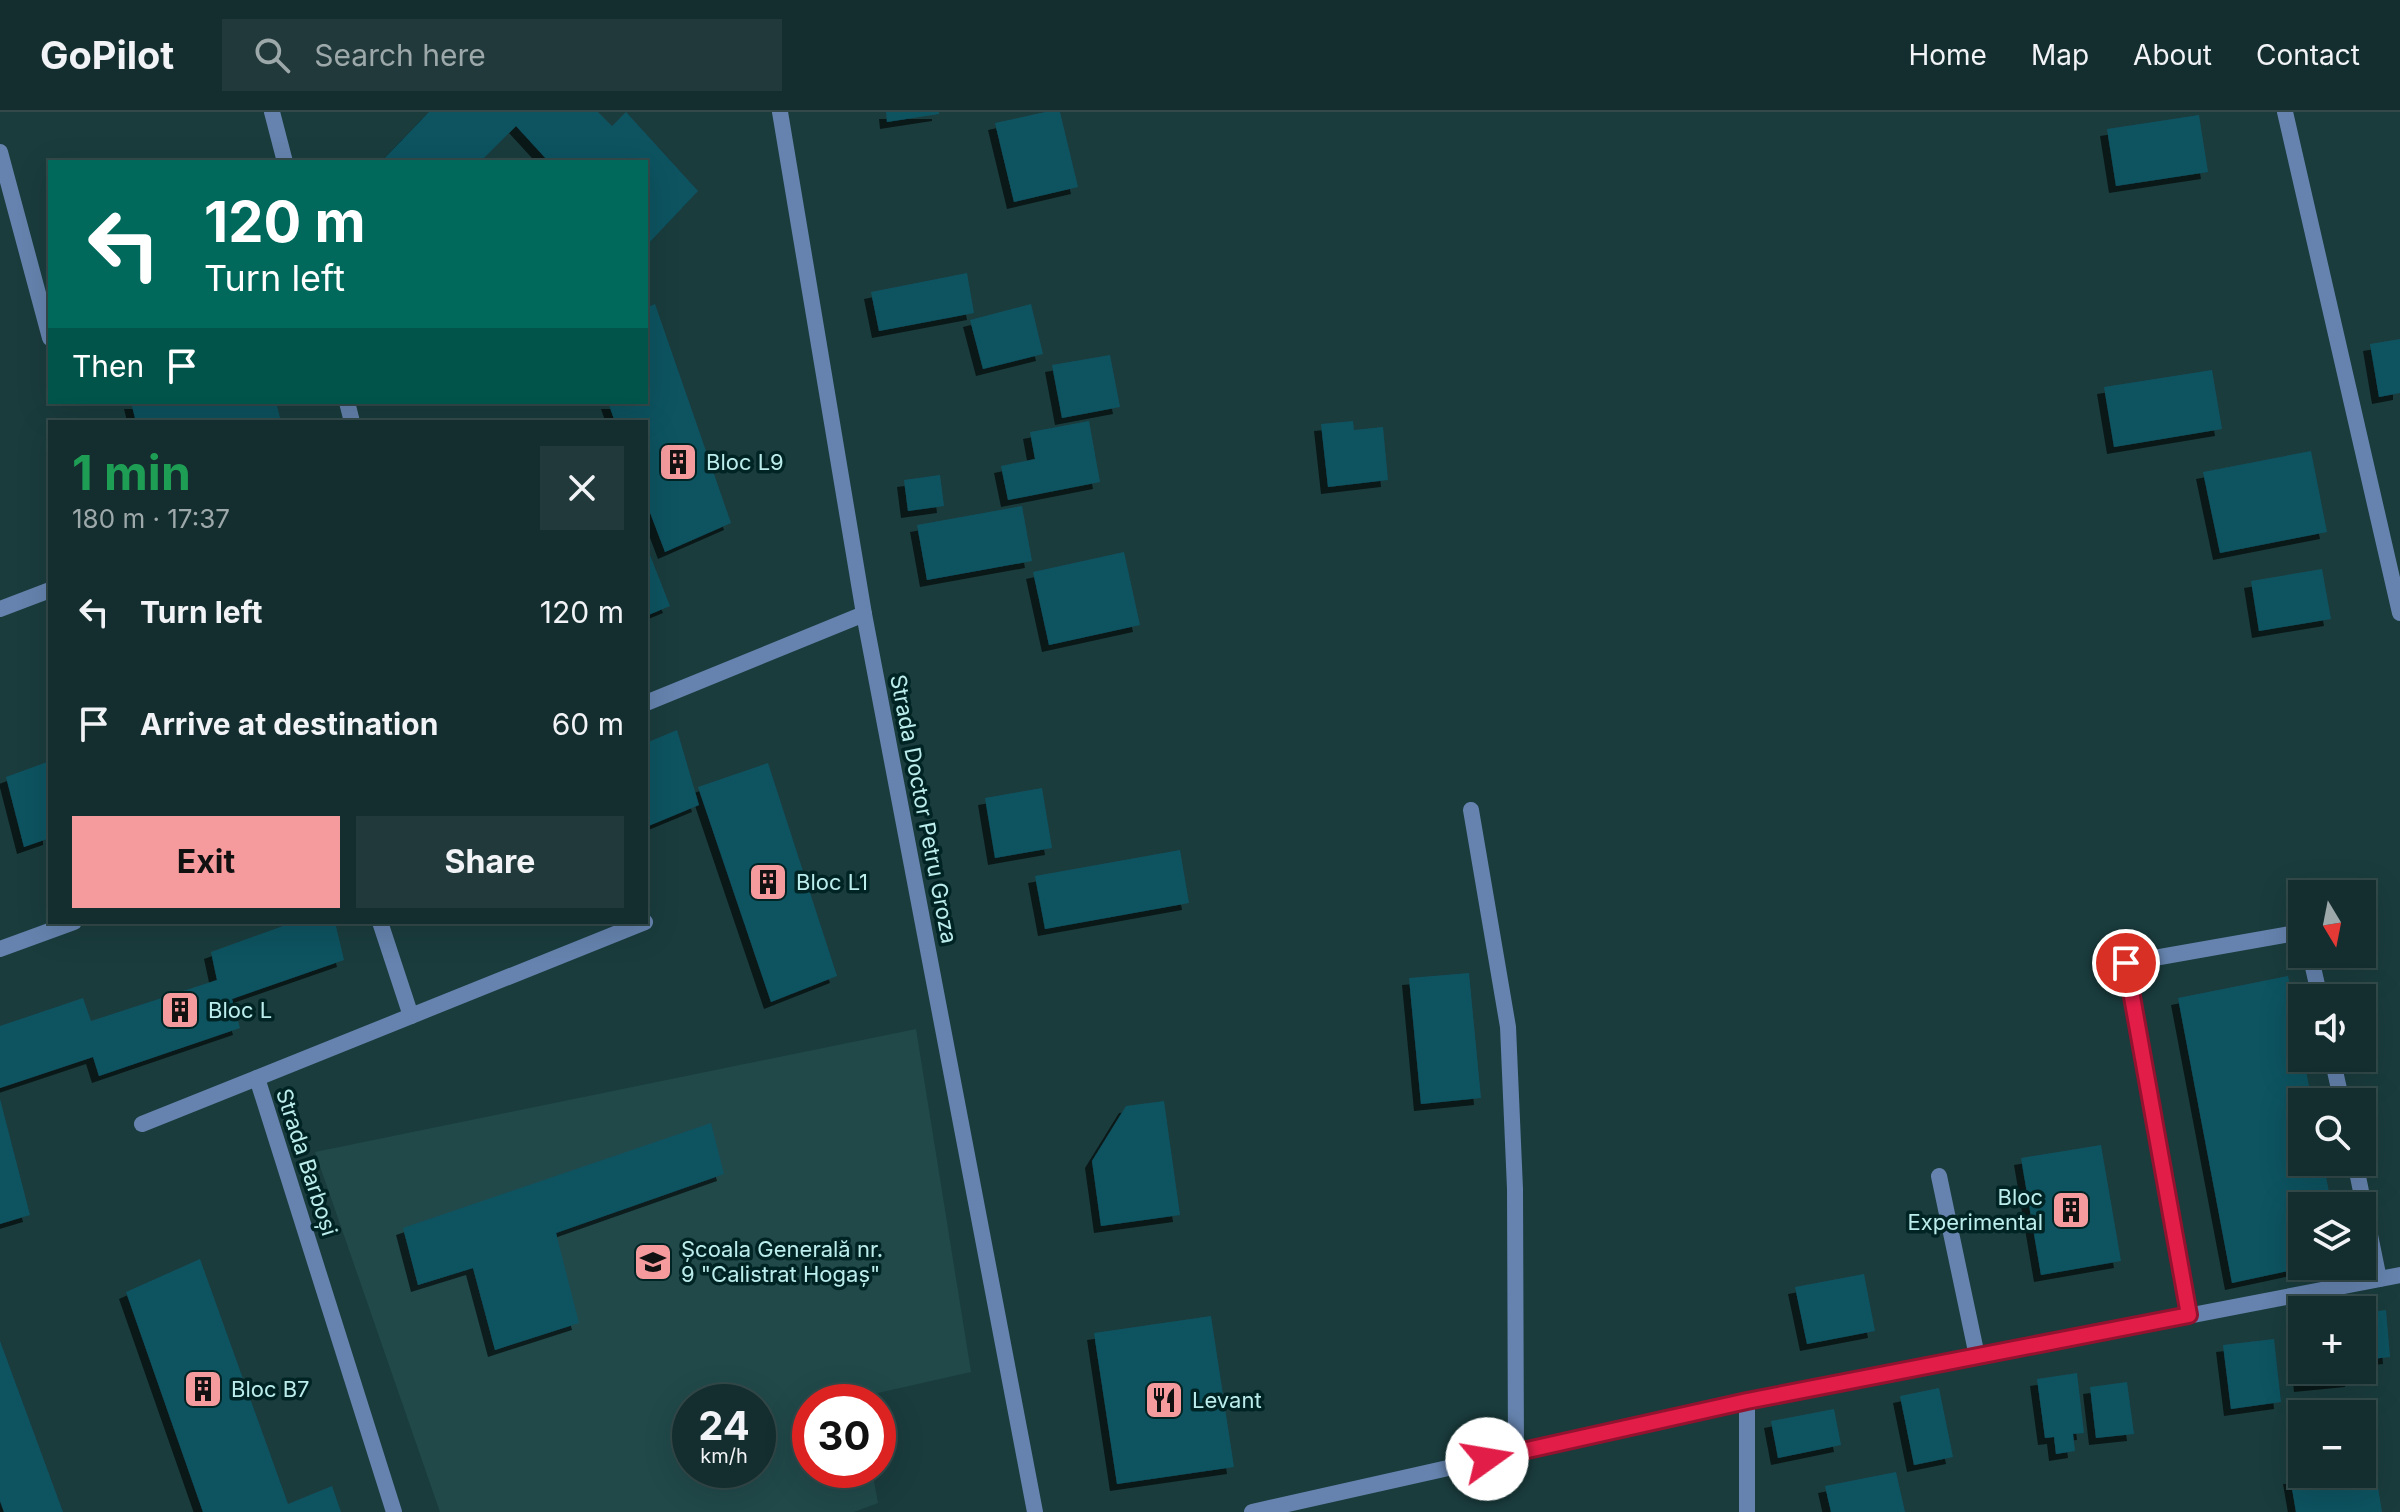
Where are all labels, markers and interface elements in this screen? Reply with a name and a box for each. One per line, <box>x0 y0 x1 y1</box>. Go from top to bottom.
search box <box>222 19 782 91</box>
text: GoPilot <box>40 32 174 78</box>
icon: search <box>250 33 294 77</box>
text: Search here <box>314 37 486 73</box>
text: Home <box>1908 38 1987 72</box>
text: Map <box>2031 38 2089 72</box>
text: About <box>2133 38 2212 72</box>
text: Contact <box>2256 38 2360 72</box>
text: 120 m <box>204 188 366 256</box>
icon: left <box>72 192 176 296</box>
text: Turn left <box>204 256 345 300</box>
icon: arrive <box>160 344 204 388</box>
text: Then <box>72 348 144 384</box>
building icon: Bloc L9 <box>657 441 699 483</box>
text: 1 min <box>72 443 191 502</box>
button: close <box>540 446 624 530</box>
place label: Bloc L9 <box>706 449 784 475</box>
text: 180 m · 17:37 <box>72 503 230 534</box>
icon: left <box>72 590 116 634</box>
text: Turn left <box>140 594 262 630</box>
text: 120 m <box>540 594 624 630</box>
street label: Strada Doctor Petru Groza <box>885 672 963 946</box>
icon: arrive <box>72 702 116 746</box>
text: Arrive at destination <box>140 706 438 742</box>
text: 60 m <box>552 706 624 742</box>
button: Exit <box>72 816 340 908</box>
button: Share <box>356 816 624 908</box>
building icon: Bloc L1 <box>747 861 789 903</box>
place label: Bloc L1 <box>796 869 868 895</box>
north arrow <box>2288 880 2376 968</box>
map controls <box>2288 880 2376 1488</box>
pin <box>2092 929 2160 997</box>
icon: arrive <box>2104 941 2148 985</box>
button: sound <box>2288 984 2376 1072</box>
building icon: Bloc L <box>159 989 201 1031</box>
place label: Bloc L <box>208 997 272 1023</box>
street label: Strada Barboși <box>270 1085 343 1239</box>
button: search <box>2288 1088 2376 1176</box>
place label: Bloc Experimental <box>1907 1184 2043 1235</box>
building icon: Bloc Experimental <box>2050 1189 2092 1231</box>
button: layers <box>2288 1192 2376 1280</box>
place label: Școala Generală nr. 9 "Calistrat Hogaș" <box>681 1236 883 1288</box>
school or university icon: Școala Generală nr. 9 "Calistrat Hogaș" <box>632 1241 674 1283</box>
button: + <box>2288 1296 2376 1384</box>
building icon: Bloc B7 <box>182 1368 224 1410</box>
place label: Bloc B7 <box>231 1376 310 1402</box>
restaurant icon: Levant <box>1143 1379 1185 1421</box>
speed limit sign: 30 <box>792 1384 896 1488</box>
place label: Levant <box>1192 1387 1262 1413</box>
button: − <box>2288 1400 2376 1488</box>
text: 24 <box>698 1401 750 1450</box>
position arrow <box>1445 1417 1529 1501</box>
text: km/h <box>700 1444 748 1468</box>

